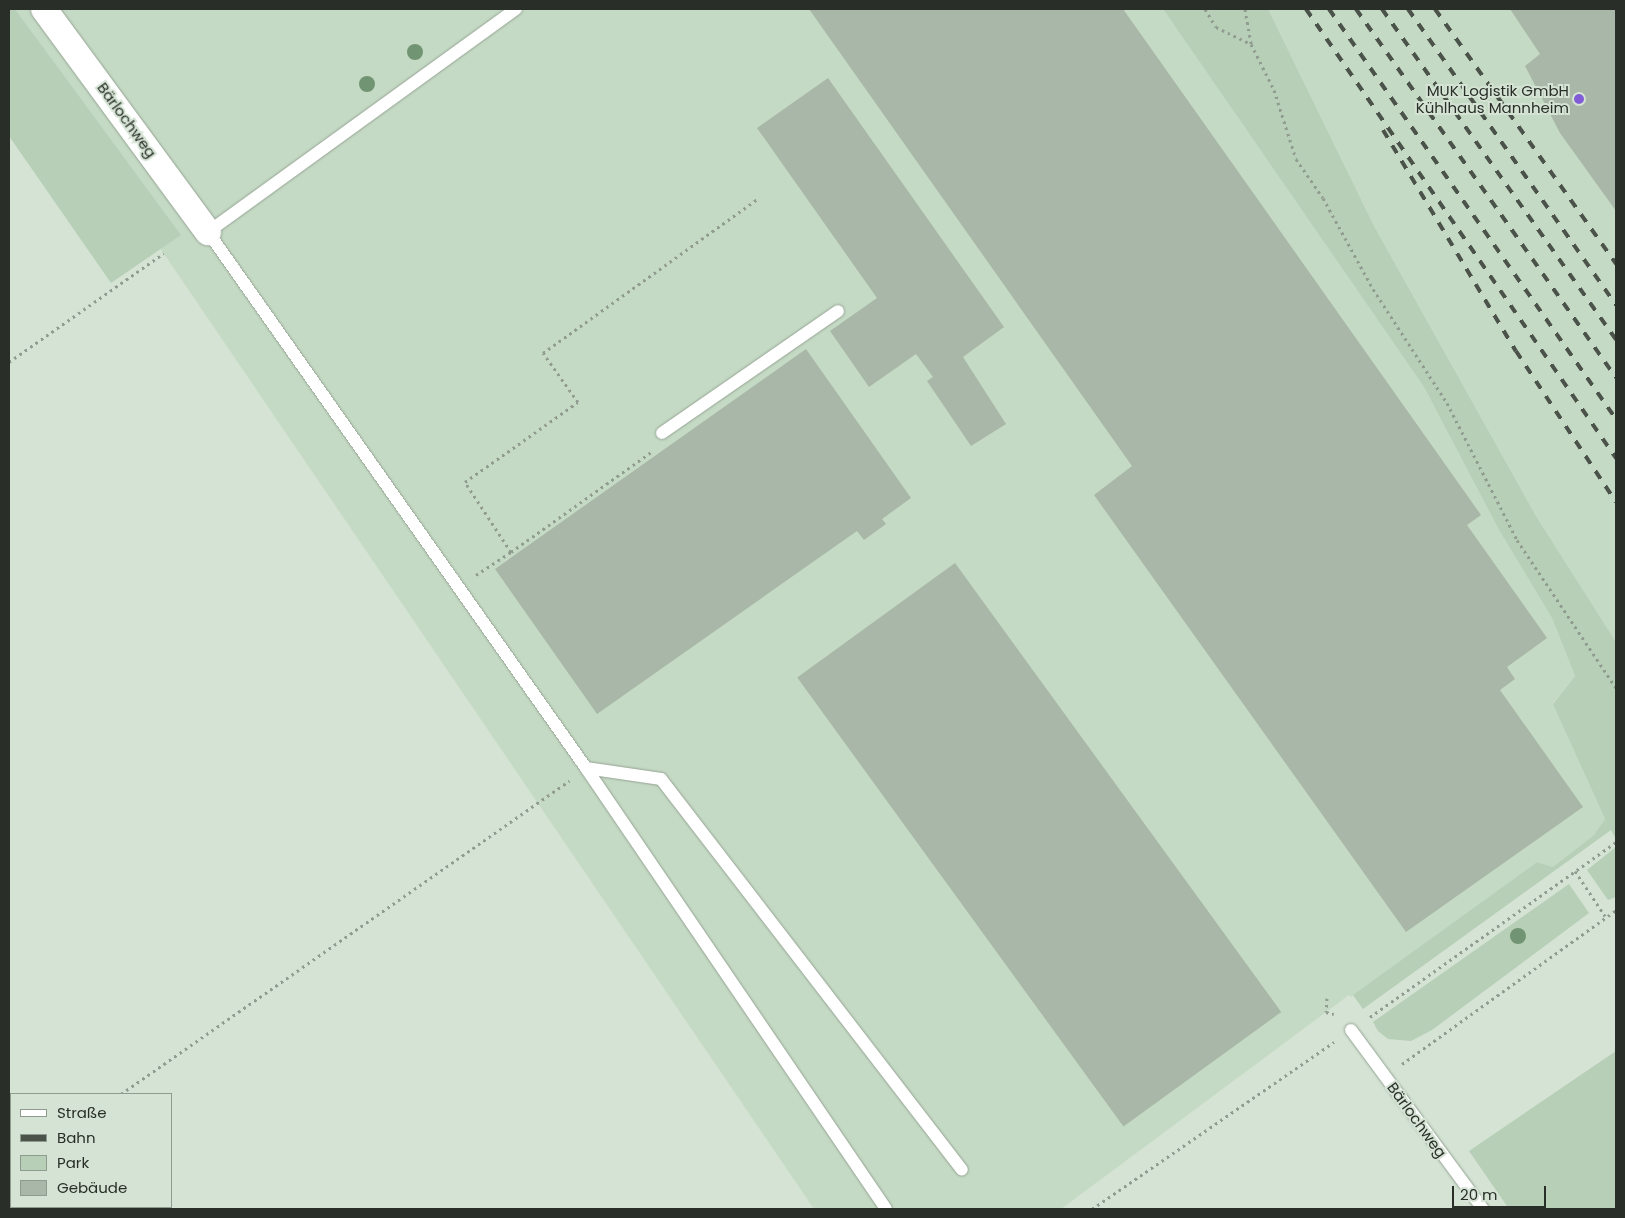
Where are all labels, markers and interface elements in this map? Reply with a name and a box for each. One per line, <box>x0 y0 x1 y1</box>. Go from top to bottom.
street label: Bärlochweg <box>94 79 160 161</box>
place label: MUK Logistik GmbH Kühlhaus Mannheim <box>1416 81 1569 116</box>
marker: MUK Logistik GmbH Kühlhaus Mannheim <box>1573 93 1585 105</box>
street label: Bärlochweg <box>1384 1079 1450 1161</box>
legend <box>10 1093 172 1208</box>
text: Straße <box>57 1102 107 1123</box>
text: Bahn <box>57 1127 96 1148</box>
text: Park <box>57 1152 89 1173</box>
scale bar <box>1455 1176 1549 1208</box>
text: Gebäude <box>57 1177 127 1198</box>
text: 20 m <box>1460 1184 1498 1205</box>

